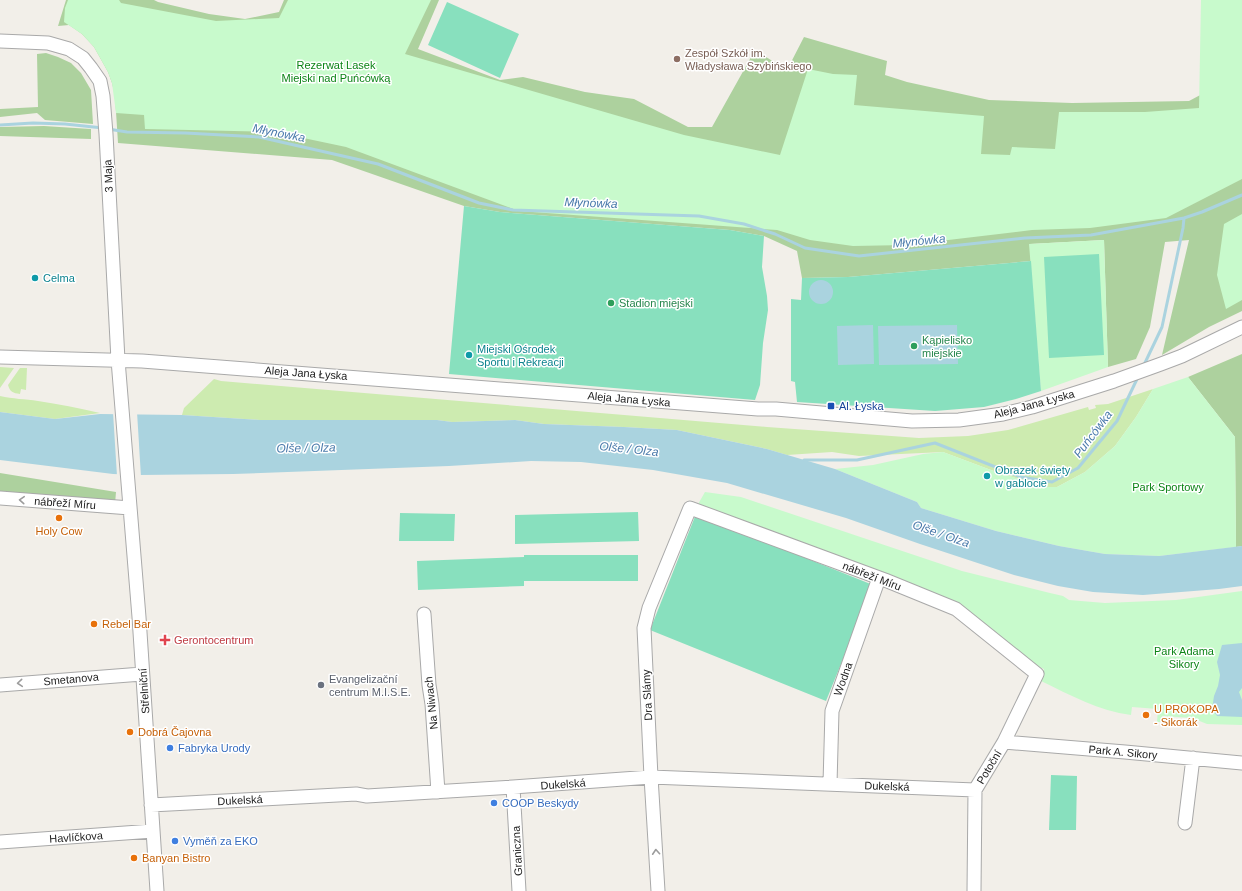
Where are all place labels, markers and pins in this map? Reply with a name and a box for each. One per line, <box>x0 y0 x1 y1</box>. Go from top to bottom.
place label: Zespół Szkół im. Władysława Szybińskiego <box>685 47 812 72</box>
marker: Zespół Szkół im. Władysława Szybińskiego <box>672 54 682 64</box>
place label: Celma <box>43 272 76 284</box>
marker: Celma <box>30 273 40 283</box>
place label: Stadion miejski <box>619 297 693 309</box>
marker: Stadion miejski <box>606 298 616 308</box>
place label: Kąpielisko miejskie <box>922 334 972 359</box>
marker: Kąpielisko miejskie <box>909 341 919 351</box>
place label: Miejski Ośrodek Sportu i Rekreacji <box>477 343 564 368</box>
marker: Miejski Ośrodek Sportu i Rekreacji <box>464 350 474 360</box>
place label: Al. Łyska <box>839 400 885 412</box>
marker: Al. Łyska <box>826 401 836 411</box>
place label: Obrazek święty w gablocie <box>994 464 1071 489</box>
marker: Obrazek święty w gablocie <box>982 471 992 481</box>
marker: Holy Cow <box>54 513 64 523</box>
place label: Holy Cow <box>35 525 83 537</box>
place label: Rebel Bar <box>102 618 151 630</box>
marker: Rebel Bar <box>89 619 99 629</box>
marker: Gerontocentrum <box>159 634 171 646</box>
place label: Gerontocentrum <box>174 634 253 646</box>
place label: Evangelizační centrum M.I.S.E. <box>329 673 411 698</box>
marker: Evangelizační centrum M.I.S.E. <box>316 680 326 690</box>
place label: U PROKOPA - Sikorák <box>1154 703 1219 728</box>
marker: U PROKOPA - Sikorák <box>1141 710 1151 720</box>
place label: Dobrá Čajovna <box>138 726 212 738</box>
marker: Dobrá Čajovna <box>125 727 135 737</box>
place label: Fabryka Urody <box>178 742 251 754</box>
marker: Fabryka Urody <box>165 743 175 753</box>
place label: COOP Beskydy <box>502 797 579 809</box>
marker: COOP Beskydy <box>489 798 499 808</box>
place label: Vyměň za EKO <box>183 835 258 847</box>
marker: Vyměň za EKO <box>170 836 180 846</box>
place label: Banyan Bistro <box>142 852 210 864</box>
marker: Banyan Bistro <box>129 853 139 863</box>

